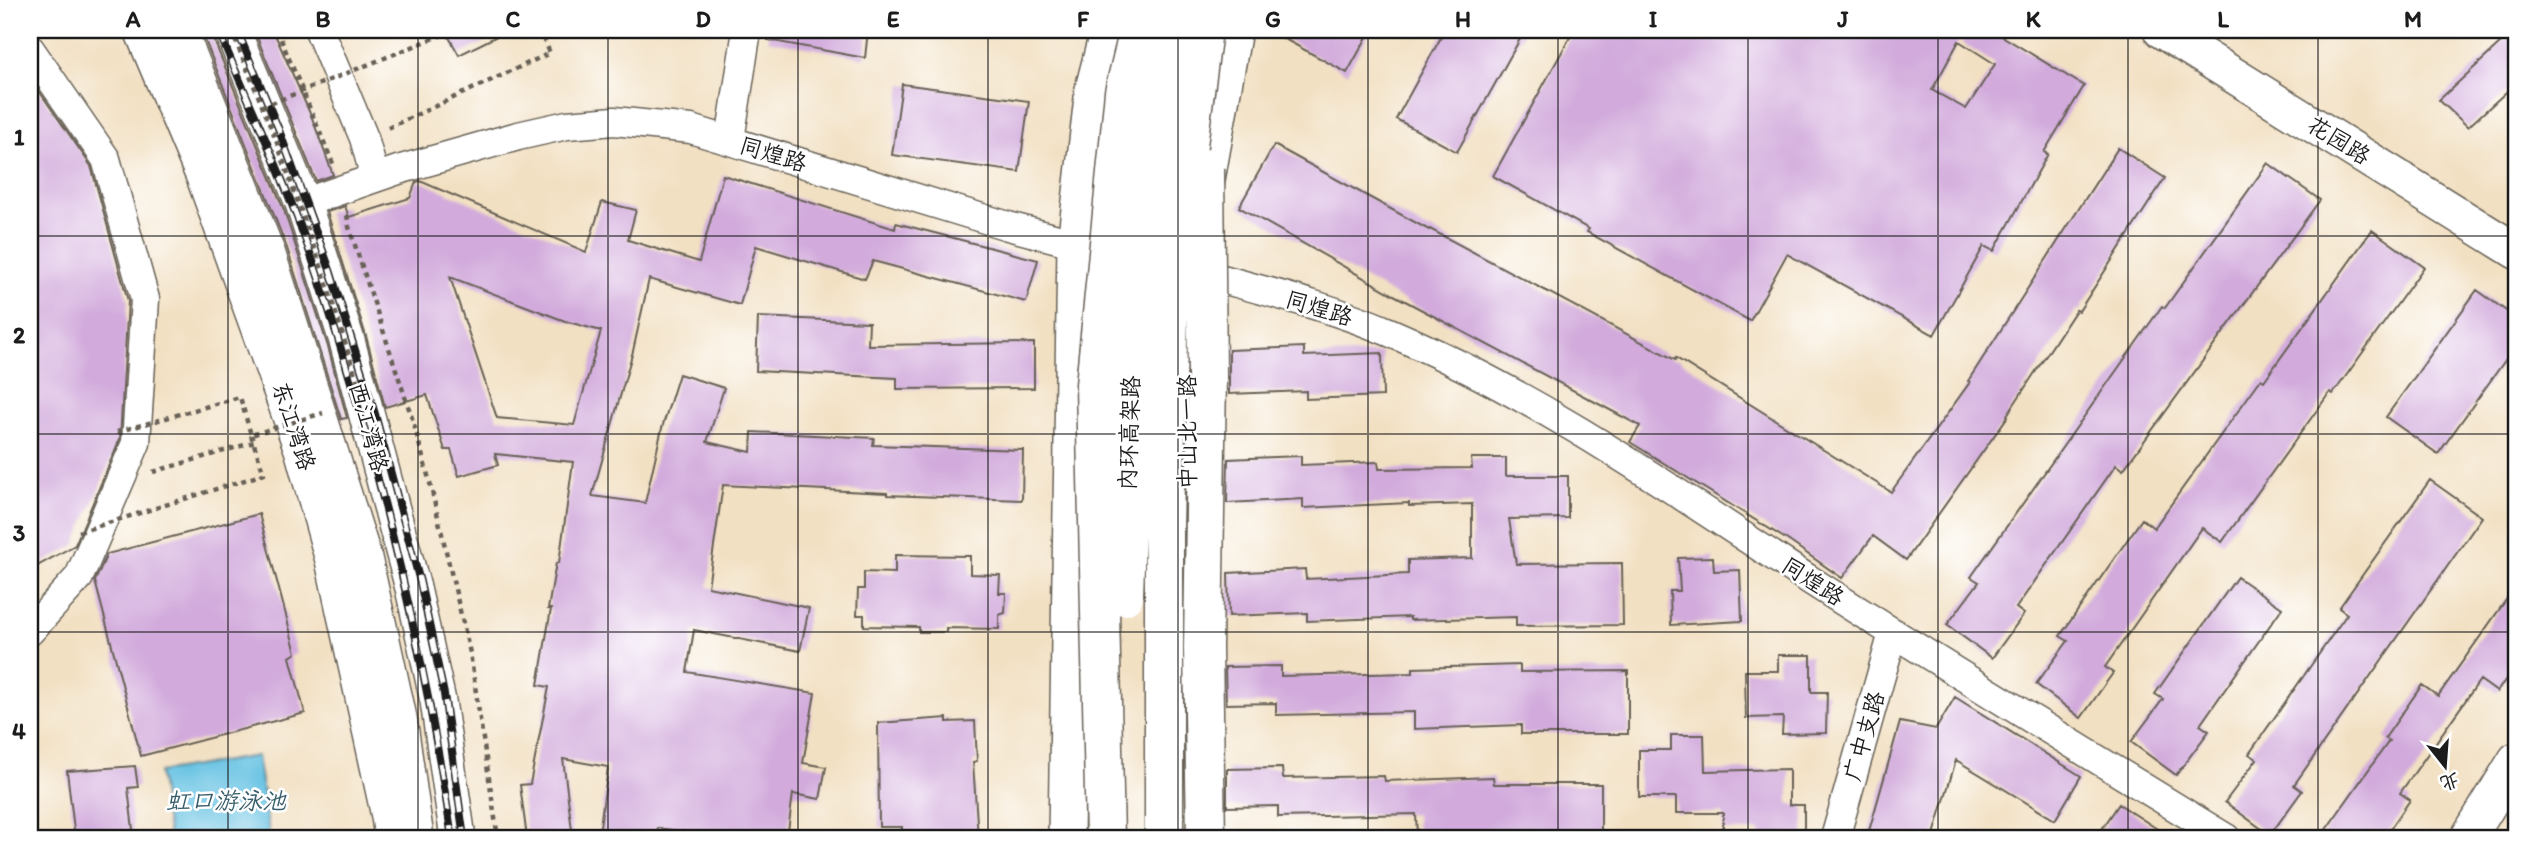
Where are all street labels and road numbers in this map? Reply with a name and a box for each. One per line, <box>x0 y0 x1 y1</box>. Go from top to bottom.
street label: 花园路 <box>2302 110 2376 170</box>
street label: 同煌路 <box>736 131 810 177</box>
street label: 同煌路 <box>1282 285 1356 331</box>
street label: 内环高架路 <box>1113 375 1145 491</box>
street label: 中山北一路 <box>1173 375 1201 490</box>
street label: 东江湾路 <box>266 378 322 474</box>
street label: 西江湾路 <box>344 379 394 475</box>
street label: 同煌路 <box>1776 550 1850 612</box>
street label: 广中支路 <box>1838 688 1890 784</box>

